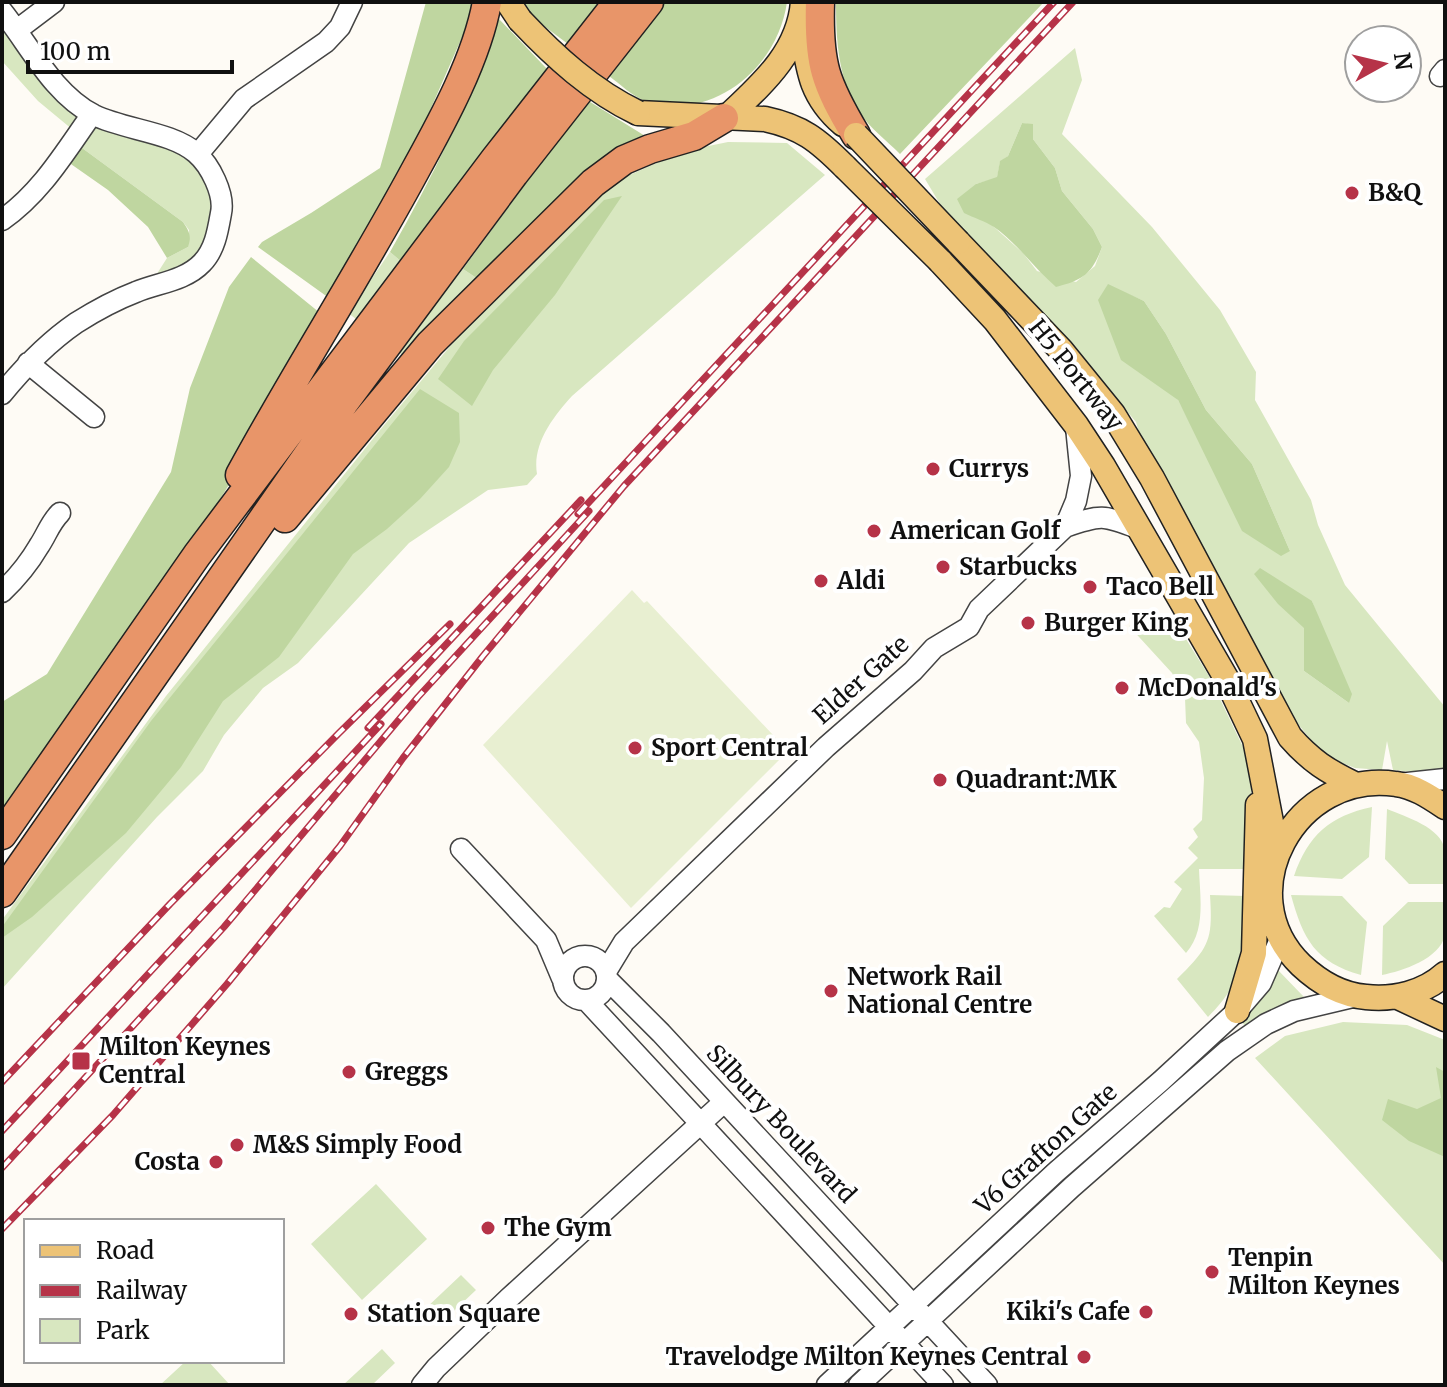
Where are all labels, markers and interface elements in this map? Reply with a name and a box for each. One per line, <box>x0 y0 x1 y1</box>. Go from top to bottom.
scale bar <box>28 24 232 74</box>
north arrow <box>1343 24 1423 104</box>
text: 100 m <box>40 36 111 67</box>
text: N <box>1388 51 1418 72</box>
place label: B&Q <box>1368 177 1424 208</box>
marker: B&Q <box>1343 184 1361 202</box>
street label: H5 Portway <box>1022 313 1131 437</box>
place label: Currys <box>949 453 1029 484</box>
marker: Currys <box>924 460 942 478</box>
place label: American Golf <box>889 515 1062 546</box>
marker: American Golf <box>865 522 883 540</box>
place label: Starbucks <box>959 551 1077 582</box>
marker: Starbucks <box>934 558 952 576</box>
place label: Aldi <box>836 565 885 596</box>
place label: Taco Bell <box>1106 571 1214 602</box>
marker: Aldi <box>812 572 830 590</box>
marker: Taco Bell <box>1081 578 1099 596</box>
place label: Burger King <box>1044 607 1188 638</box>
marker: Burger King <box>1019 614 1037 632</box>
street label: Elder Gate <box>806 629 915 731</box>
place label: McDonald's <box>1138 672 1277 703</box>
marker: McDonald's <box>1113 679 1131 697</box>
place label: Sport Central <box>651 732 808 763</box>
marker: Sport Central <box>626 739 644 757</box>
place label: Quadrant:MK <box>956 764 1117 795</box>
marker: Quadrant:MK <box>931 771 949 789</box>
place label: Network Rail National Centre <box>847 961 1032 1020</box>
marker: Network Rail National Centre <box>822 982 840 1000</box>
place label: Milton Keynes Central <box>99 1031 271 1090</box>
street label: Silbury Boulevard <box>700 1038 863 1209</box>
marker: Milton Keynes Central <box>70 1050 92 1072</box>
place label: Greggs <box>365 1056 448 1087</box>
marker: Greggs <box>340 1063 358 1081</box>
street label: V6 Grafton Gate <box>967 1077 1123 1221</box>
place label: M&S Simply Food <box>253 1129 462 1160</box>
marker: M&S Simply Food <box>228 1136 246 1154</box>
place label: Costa <box>135 1146 200 1177</box>
marker: Costa <box>207 1153 225 1171</box>
place label: The Gym <box>504 1212 612 1243</box>
legend <box>24 1219 284 1363</box>
marker: The Gym <box>479 1219 497 1237</box>
text: Road <box>96 1235 154 1266</box>
place label: Tenpin Milton Keynes <box>1228 1242 1400 1301</box>
marker: Tenpin Milton Keynes <box>1203 1263 1221 1281</box>
text: Railway <box>96 1275 187 1306</box>
place label: Kiki's Cafe <box>1006 1296 1130 1327</box>
place label: Station Square <box>367 1298 540 1329</box>
marker: Kiki's Cafe <box>1137 1303 1155 1321</box>
marker: Station Square <box>342 1305 360 1323</box>
text: Park <box>96 1315 150 1346</box>
place label: Travelodge Milton Keynes Central <box>666 1341 1068 1372</box>
marker: Travelodge Milton Keynes Central <box>1075 1348 1093 1366</box>

